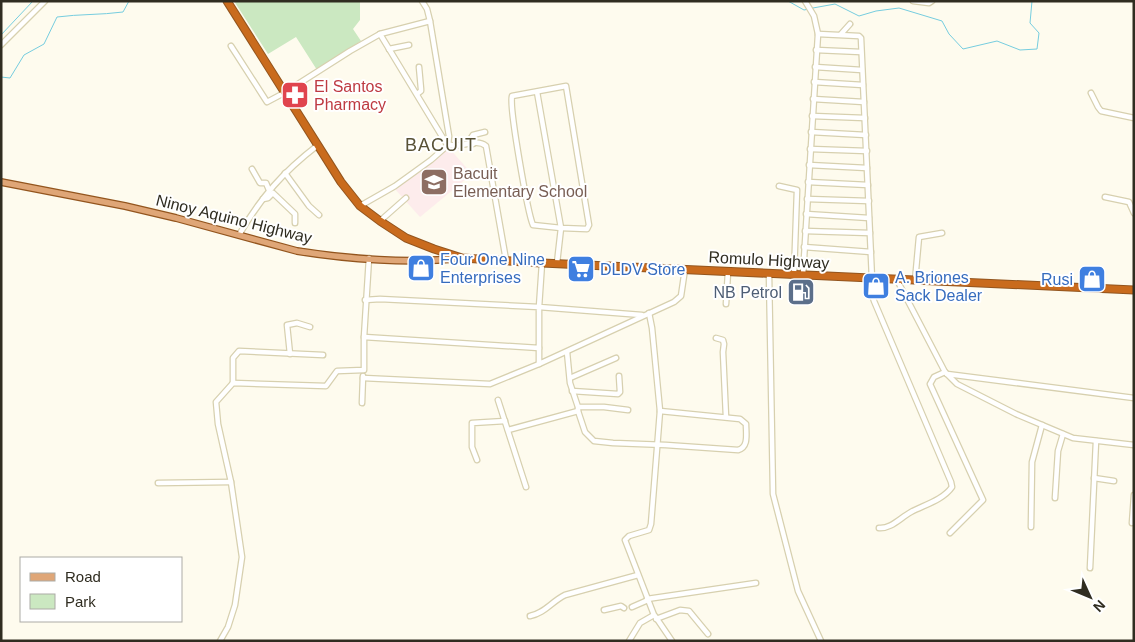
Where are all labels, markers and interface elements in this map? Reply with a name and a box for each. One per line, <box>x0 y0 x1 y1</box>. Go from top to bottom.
place label: El Santos Pharmacy <box>314 78 386 113</box>
pharmacy icon: El Santos Pharmacy <box>280 80 310 110</box>
district label: BACUIT <box>405 135 477 155</box>
place label: Bacuit Elementary School <box>453 165 587 200</box>
school or university icon: Bacuit Elementary School <box>419 167 449 197</box>
street label: Ninoy Aquino Highway <box>154 191 314 247</box>
street label: Romulo Highway <box>708 248 830 272</box>
place label: Four One Nine Enterprises <box>440 251 545 286</box>
shop icon: Four One Nine Enterprises <box>406 253 436 283</box>
supermarket icon: DLDV Store <box>566 254 596 284</box>
place label: DLDV Store <box>600 261 685 278</box>
shop icon: Rusi <box>1077 264 1107 294</box>
place label: A. Briones Sack Dealer <box>895 269 983 304</box>
shop icon: A. Briones Sack Dealer <box>861 271 891 301</box>
place label: Rusi <box>1041 271 1073 288</box>
fuel station icon: NB Petrol <box>786 277 816 307</box>
place label: NB Petrol <box>714 284 782 301</box>
legend <box>20 557 182 622</box>
text: Road <box>65 568 101 585</box>
north arrow <box>1065 572 1115 622</box>
text: Park <box>65 593 96 610</box>
text: N <box>1090 597 1109 615</box>

